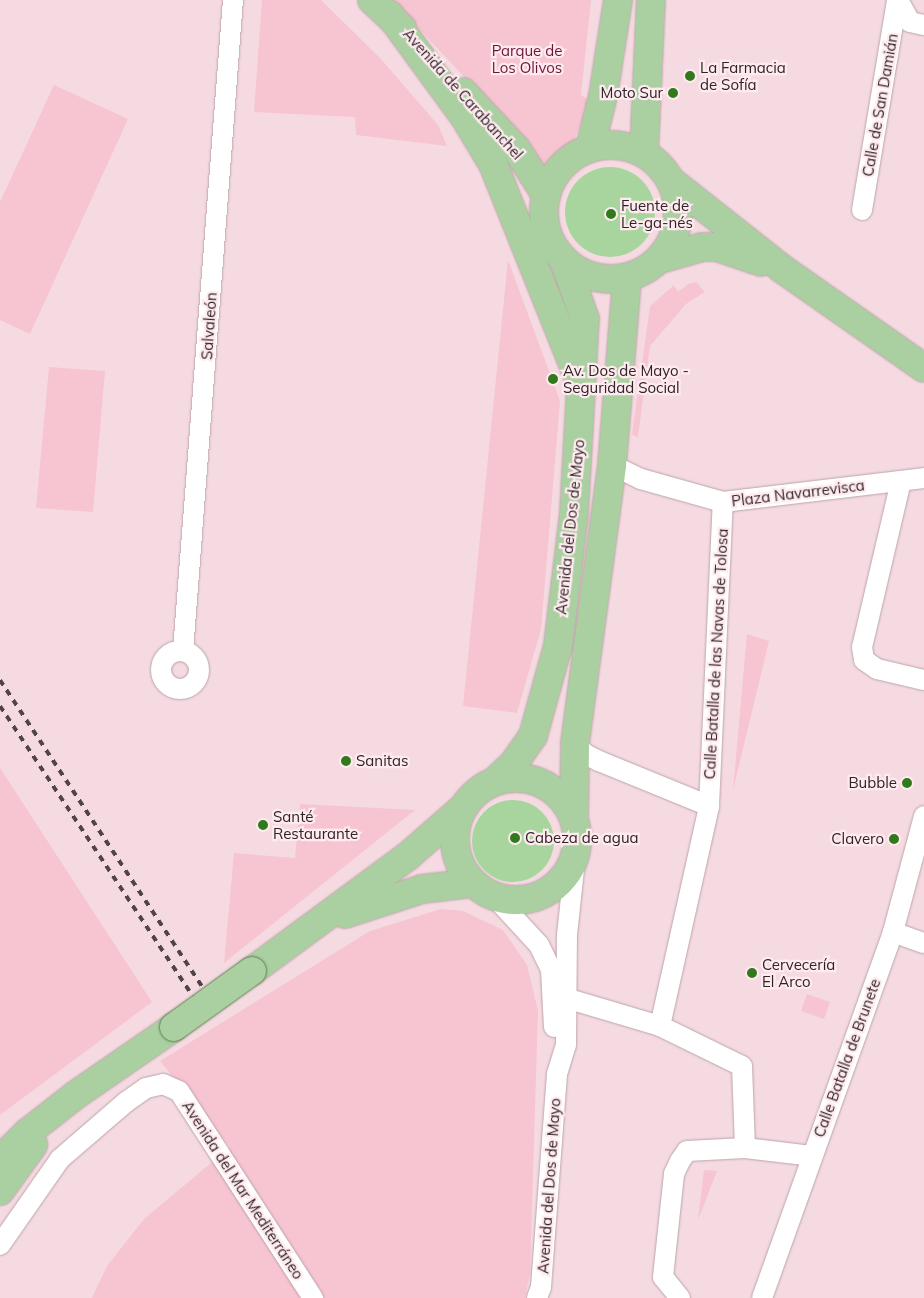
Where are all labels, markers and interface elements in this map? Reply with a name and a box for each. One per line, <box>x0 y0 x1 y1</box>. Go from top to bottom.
street label: Avenida de Carabanchel <box>399 25 527 163</box>
street label: Calle de San Damián <box>859 32 901 178</box>
park label: Parque de Los Olivos <box>492 41 562 76</box>
place label: La Farmacia de Sofía <box>700 58 786 93</box>
marker: La Farmacia de Sofía <box>684 70 696 82</box>
place label: Moto Sur <box>601 84 663 102</box>
marker: Moto Sur <box>667 87 679 99</box>
place label: Fuente de Le-ga-nés <box>621 196 693 231</box>
marker: Fuente de Le-ga-nés <box>605 208 617 220</box>
street label: Salvaleón <box>198 292 220 360</box>
place label: Av. Dos de Mayo - Seguridad Social <box>563 361 689 396</box>
marker: Av. Dos de Mayo - Seguridad Social <box>547 373 559 385</box>
street label: Avenida del Dos de Mayo <box>552 439 588 615</box>
street label: Plaza Navarrevisca <box>730 476 866 510</box>
street label: Calle Batalla de las Navas de Tolosa <box>700 528 732 780</box>
place label: Sanitas <box>356 752 408 770</box>
marker: Sanitas <box>340 755 352 767</box>
place label: Bubble <box>848 774 897 792</box>
marker: Bubble <box>901 777 913 789</box>
place label: Santé Restaurante <box>273 807 358 842</box>
marker: Santé Restaurante <box>257 819 269 831</box>
place label: Cabeza de agua <box>525 829 639 847</box>
place label: Clavero <box>831 830 884 848</box>
marker: Cabeza de agua <box>509 832 521 844</box>
marker: Clavero <box>888 833 900 845</box>
place label: Cervecería El Arco <box>762 955 835 990</box>
marker: Cervecería El Arco <box>746 967 758 979</box>
street label: Calle Batalla de Brunete <box>810 976 884 1140</box>
street label: Avenida del Mar Mediterráneo <box>179 1097 307 1283</box>
street label: Avenida del Dos de Mayo <box>534 1098 564 1274</box>

